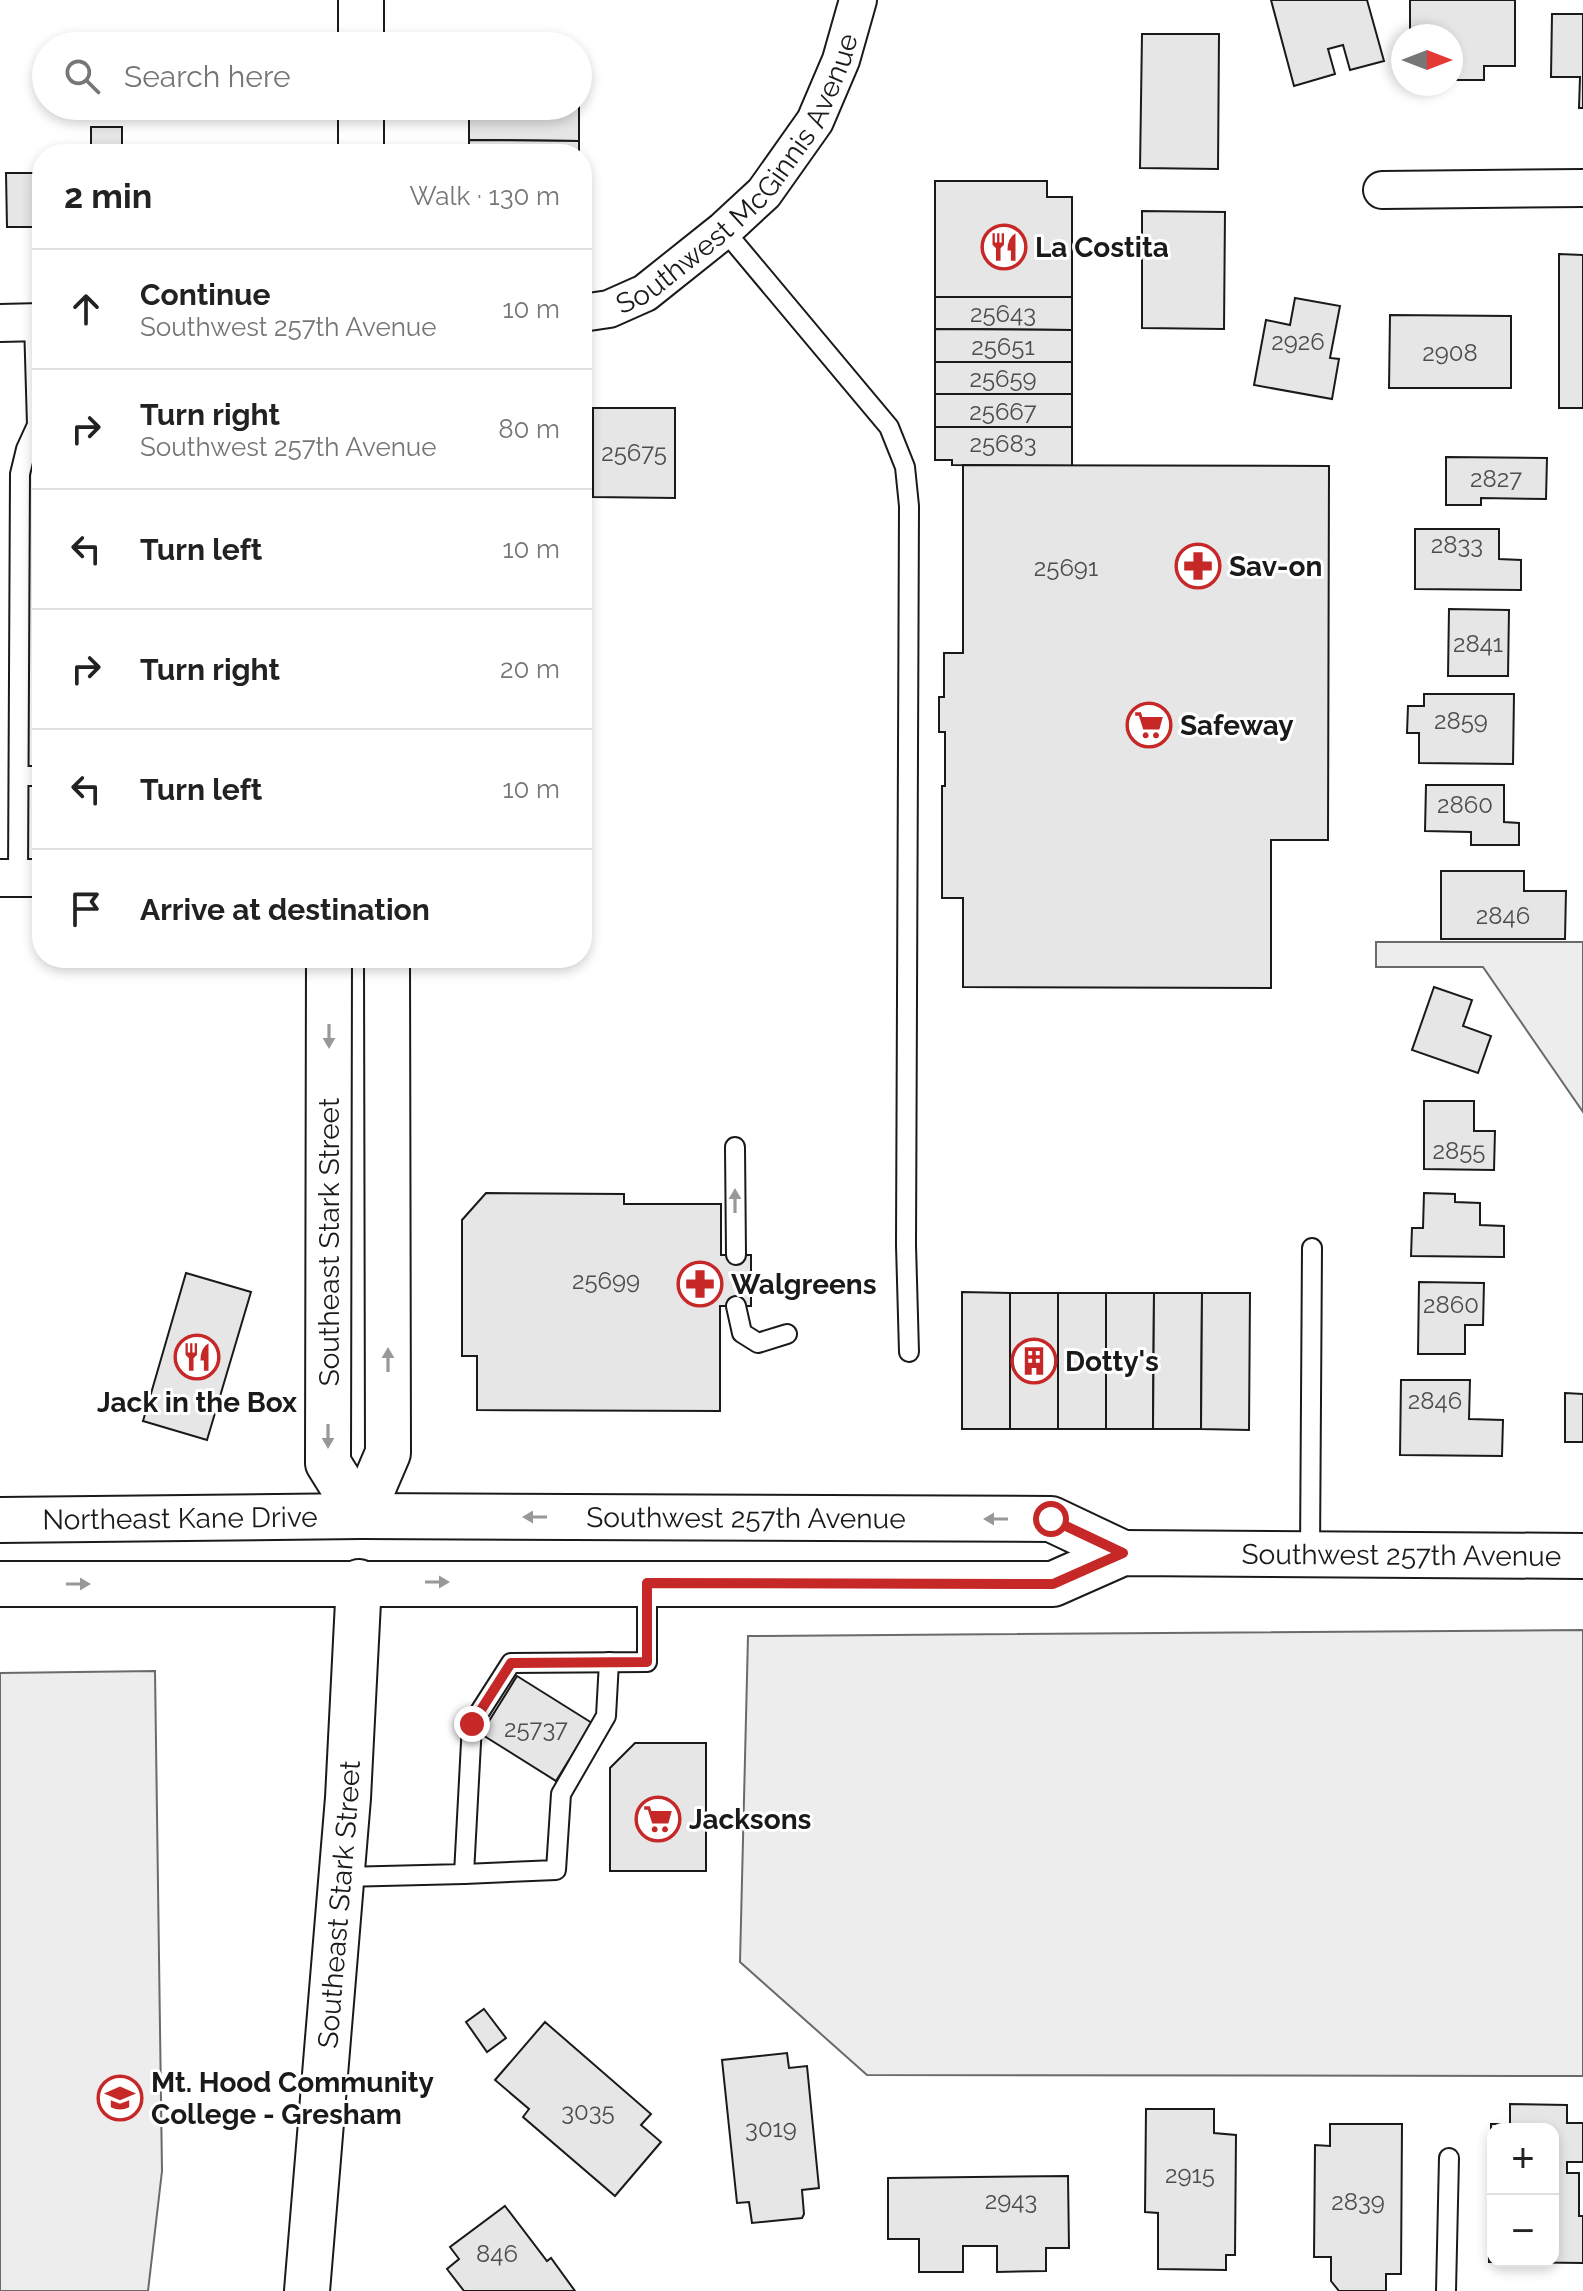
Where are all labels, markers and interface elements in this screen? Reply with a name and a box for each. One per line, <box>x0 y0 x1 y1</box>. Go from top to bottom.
north arrow <box>1391 24 1463 96</box>
street label: Southwest McGinnis Avenue <box>611 30 864 320</box>
search box <box>32 32 592 120</box>
icon: search <box>60 54 104 98</box>
text: Search here <box>124 59 291 94</box>
text: 2 min <box>64 176 152 216</box>
text: Walk · 130 m <box>410 181 560 211</box>
restaurant icon: La Costita <box>980 223 1028 271</box>
place label: La Costita <box>1035 231 1169 264</box>
text: Continue <box>140 277 271 312</box>
icon: ahead <box>64 287 108 331</box>
text: 10 m <box>502 294 560 324</box>
house number: 25643 <box>970 299 1036 328</box>
text: Southwest 257th Avenue <box>140 312 437 342</box>
house number: 2926 <box>1271 327 1325 356</box>
house number: 25651 <box>971 332 1035 361</box>
house number: 2908 <box>1422 338 1478 367</box>
house number: 25659 <box>969 364 1037 393</box>
text: Turn right <box>140 397 280 432</box>
house number: 25667 <box>969 397 1037 426</box>
icon: right <box>64 407 108 451</box>
text: 80 m <box>498 414 560 444</box>
house number: 25683 <box>969 429 1037 458</box>
text: Southwest 257th Avenue <box>140 432 437 462</box>
house number: 25675 <box>601 438 667 467</box>
house number: 2827 <box>1470 464 1522 493</box>
icon: left <box>64 527 108 571</box>
house number: 2833 <box>1431 530 1483 559</box>
text: Turn left <box>140 532 262 567</box>
text: 10 m <box>502 534 560 564</box>
pharmacy icon: Sav-on <box>1174 542 1222 590</box>
place label: Sav-on <box>1229 550 1322 583</box>
house number: 25691 <box>1034 553 1098 582</box>
house number: 2841 <box>1453 629 1503 658</box>
icon: right <box>64 647 108 691</box>
text: Turn right <box>140 652 280 687</box>
text: 20 m <box>500 654 560 684</box>
supermarket icon: Safeway <box>1125 701 1173 749</box>
house number: 2859 <box>1434 706 1488 735</box>
place label: Safeway <box>1180 709 1294 742</box>
icon: left <box>64 767 108 811</box>
text: Turn left <box>140 772 262 807</box>
text: 10 m <box>502 774 560 804</box>
house number: 2860 <box>1437 790 1493 819</box>
icon: arrive <box>64 887 108 931</box>
text: Arrive at destination <box>140 892 430 927</box>
house number: 2846 <box>1476 901 1530 930</box>
one-way arrow <box>323 1024 335 1049</box>
street label: Southeast Stark Street <box>313 1097 346 1386</box>
house number: 2855 <box>1433 1136 1485 1165</box>
one-way arrow <box>729 1188 741 1213</box>
pharmacy icon: Walgreens <box>676 1260 724 1308</box>
house number: 25699 <box>572 1266 640 1295</box>
place label: Walgreens <box>731 1268 877 1301</box>
house number: 2860 <box>1423 1290 1479 1319</box>
restaurant icon: Jack in the Box <box>173 1333 221 1381</box>
building icon: Dotty's <box>1010 1337 1058 1385</box>
place label: Dotty's <box>1065 1345 1159 1378</box>
one-way arrow <box>382 1347 394 1372</box>
place label: Jack in the Box <box>97 1386 297 1419</box>
house number: 2846 <box>1408 1386 1462 1415</box>
one-way arrow <box>322 1424 334 1449</box>
street label: Northeast Kane Drive <box>42 1500 318 1536</box>
street label: Southwest 257th Avenue <box>586 1500 906 1535</box>
route start <box>1033 1501 1069 1537</box>
one-way arrow <box>522 1511 547 1523</box>
one-way arrow <box>983 1513 1008 1525</box>
street label: Southwest 257th Avenue <box>1242 1537 1561 1572</box>
one-way arrow <box>425 1576 450 1588</box>
one-way arrow <box>66 1578 91 1590</box>
route end <box>454 1706 490 1742</box>
house number: 25737 <box>504 1714 568 1743</box>
street label: Southeast Stark Street <box>311 1759 366 2050</box>
supermarket icon: Jacksons <box>634 1795 682 1843</box>
place label: Jacksons <box>689 1803 811 1836</box>
place label: Mt. Hood Community College - Gresham <box>151 2066 434 2131</box>
school or university icon: Mt. Hood Community College - Gresham <box>96 2074 144 2122</box>
house number: 3035 <box>561 2097 615 2126</box>
house number: 3019 <box>745 2114 797 2143</box>
map controls <box>1487 2123 1559 2267</box>
button: + <box>1487 2123 1559 2195</box>
house number: 2915 <box>1165 2160 1215 2189</box>
house number: 2943 <box>985 2186 1037 2215</box>
house number: 2839 <box>1331 2187 1385 2216</box>
button: − <box>1487 2195 1559 2267</box>
house number: 846 <box>476 2239 518 2268</box>

